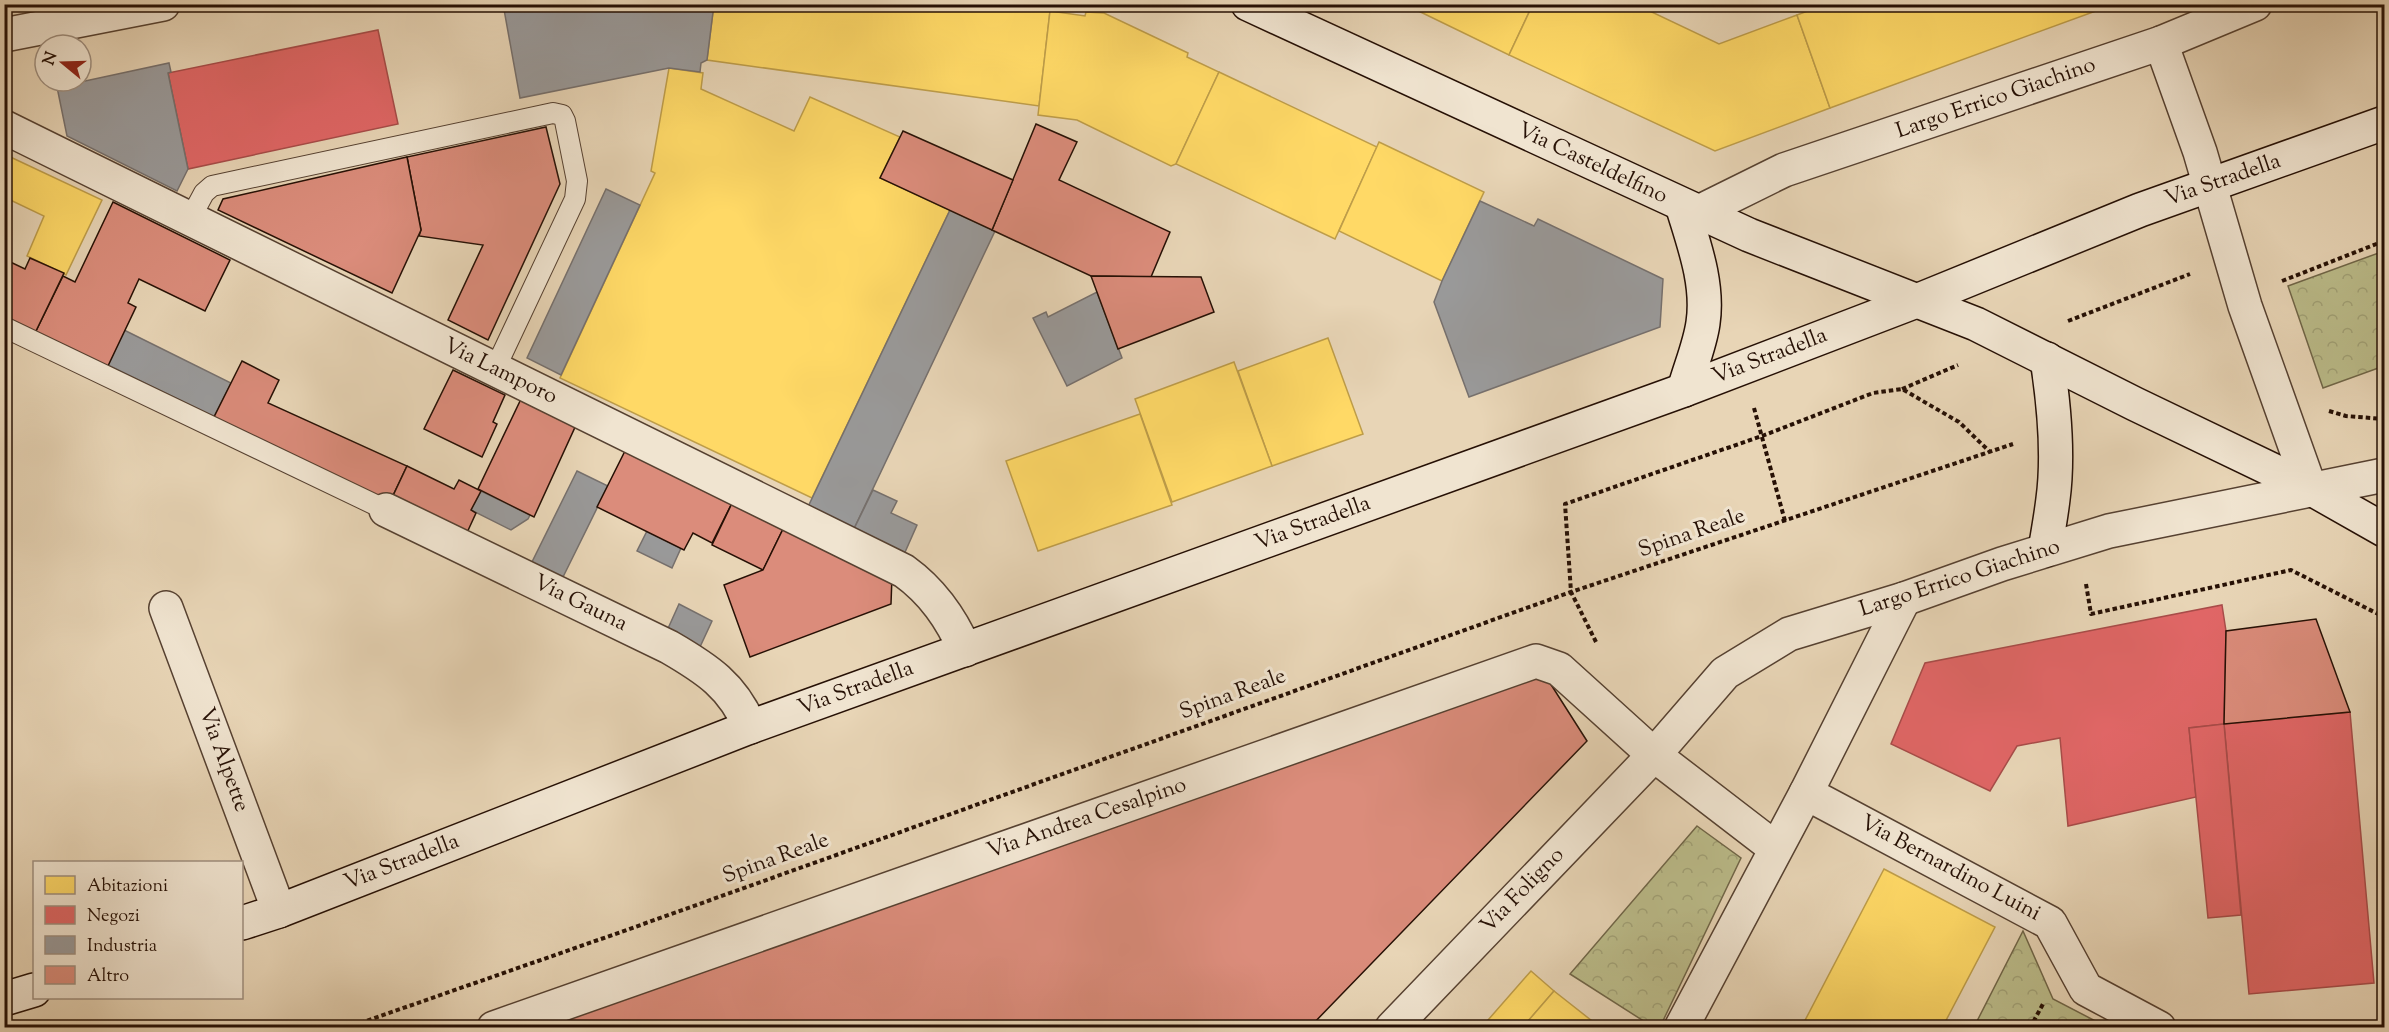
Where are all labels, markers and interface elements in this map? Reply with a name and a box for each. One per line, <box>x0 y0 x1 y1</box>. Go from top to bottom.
north arrow <box>33 33 93 93</box>
text: N <box>38 49 64 69</box>
street label: Largo Errico Giachino <box>1892 50 2100 148</box>
street label: Via Casteldelfino <box>1512 115 1672 213</box>
street label: Via Stradella <box>2161 146 2285 216</box>
street label: Via Stradella <box>1708 320 1832 394</box>
street label: Via Lamporo <box>438 331 562 413</box>
street label: Via Stradella <box>1251 488 1375 560</box>
street label: Spina Reale <box>1634 501 1750 567</box>
street label: Largo Errico Giachino <box>1856 531 2064 627</box>
street label: Via Gauna <box>528 567 632 641</box>
street label: Via Stradella <box>794 653 918 725</box>
street label: Spina Reale <box>1175 661 1291 729</box>
street label: Via Alpette <box>189 703 257 817</box>
street label: Via Andrea Cesalpino <box>983 770 1191 868</box>
street label: Via Bernardino Luini <box>1854 808 2046 930</box>
street label: Spina Reale <box>718 825 834 893</box>
street label: Via Stradella <box>340 826 464 900</box>
street label: Via Foligno <box>1474 841 1572 941</box>
legend <box>33 861 243 999</box>
text: Abitazioni <box>87 874 168 900</box>
text: Negozi <box>87 904 140 930</box>
text: Industria <box>87 934 157 960</box>
text: Altro <box>87 964 129 990</box>

